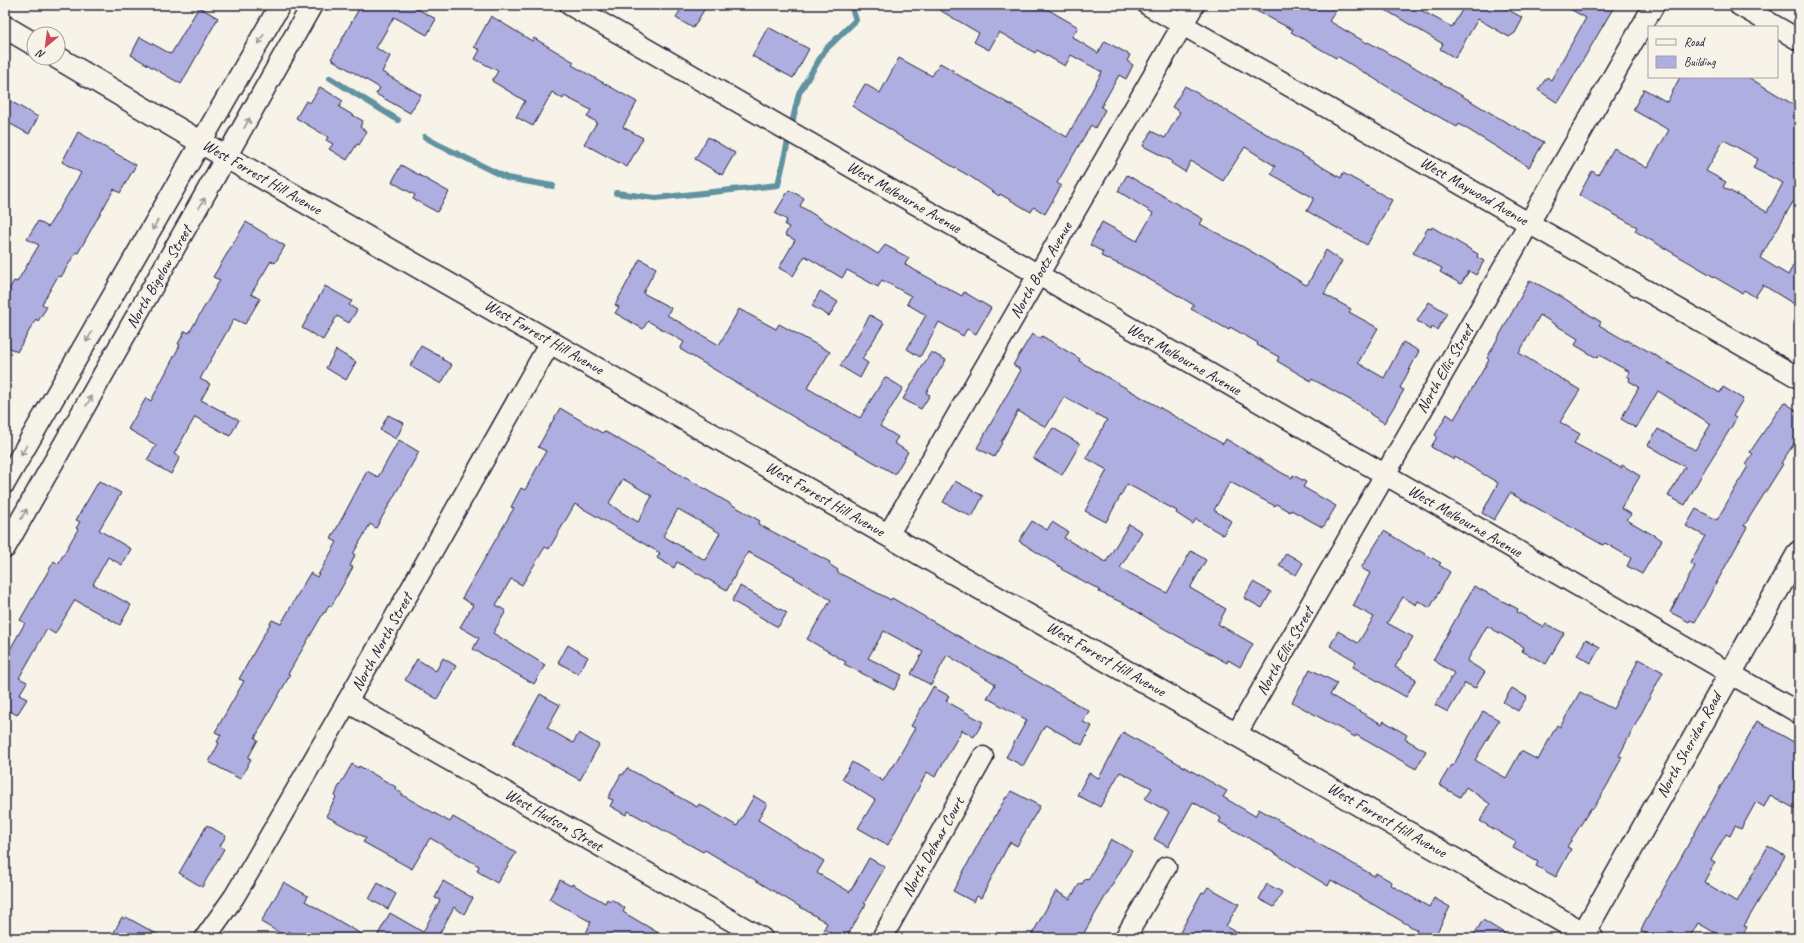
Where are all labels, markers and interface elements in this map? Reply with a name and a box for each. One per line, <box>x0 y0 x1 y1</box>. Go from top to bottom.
north arrow <box>26 26 66 66</box>
legend <box>1648 26 1778 78</box>
one-way arrow <box>257 33 264 45</box>
text: Road <box>1684 34 1706 50</box>
text: N <box>33 46 48 63</box>
text: Building <box>1684 54 1716 70</box>
one-way arrow <box>243 117 251 129</box>
street label: West Forrest Hill Avenue <box>199 135 327 220</box>
street label: West Maywood Avenue <box>1416 152 1533 231</box>
street label: West Melbourne Avenue <box>843 156 966 239</box>
one-way arrow <box>198 197 206 209</box>
street label: North Bootz Avenue <box>1005 217 1078 322</box>
one-way arrow <box>150 219 158 231</box>
street label: North Bigelow Street <box>122 220 198 332</box>
street label: West Forrest Hill Avenue <box>481 295 609 380</box>
street label: West Melbourne Avenue <box>1123 318 1246 401</box>
street label: North Ellis Street <box>1412 319 1480 417</box>
one-way arrow <box>85 331 93 343</box>
one-way arrow <box>85 395 93 407</box>
one-way arrow <box>20 444 28 456</box>
street label: West Forrest Hill Avenue <box>762 457 890 542</box>
street label: West Melbourne Avenue <box>1404 480 1527 563</box>
one-way arrow <box>21 508 29 520</box>
street label: North North Street <box>347 587 418 694</box>
street label: North Ellis Street <box>1252 601 1320 699</box>
street label: West Forrest Hill Avenue <box>1043 617 1171 702</box>
street label: North Sheridan Road <box>1652 686 1727 801</box>
street label: West Forrest Hill Avenue <box>1324 778 1452 863</box>
street label: West Hudson Street <box>502 784 608 857</box>
street label: North Delmar Court <box>897 792 969 900</box>

